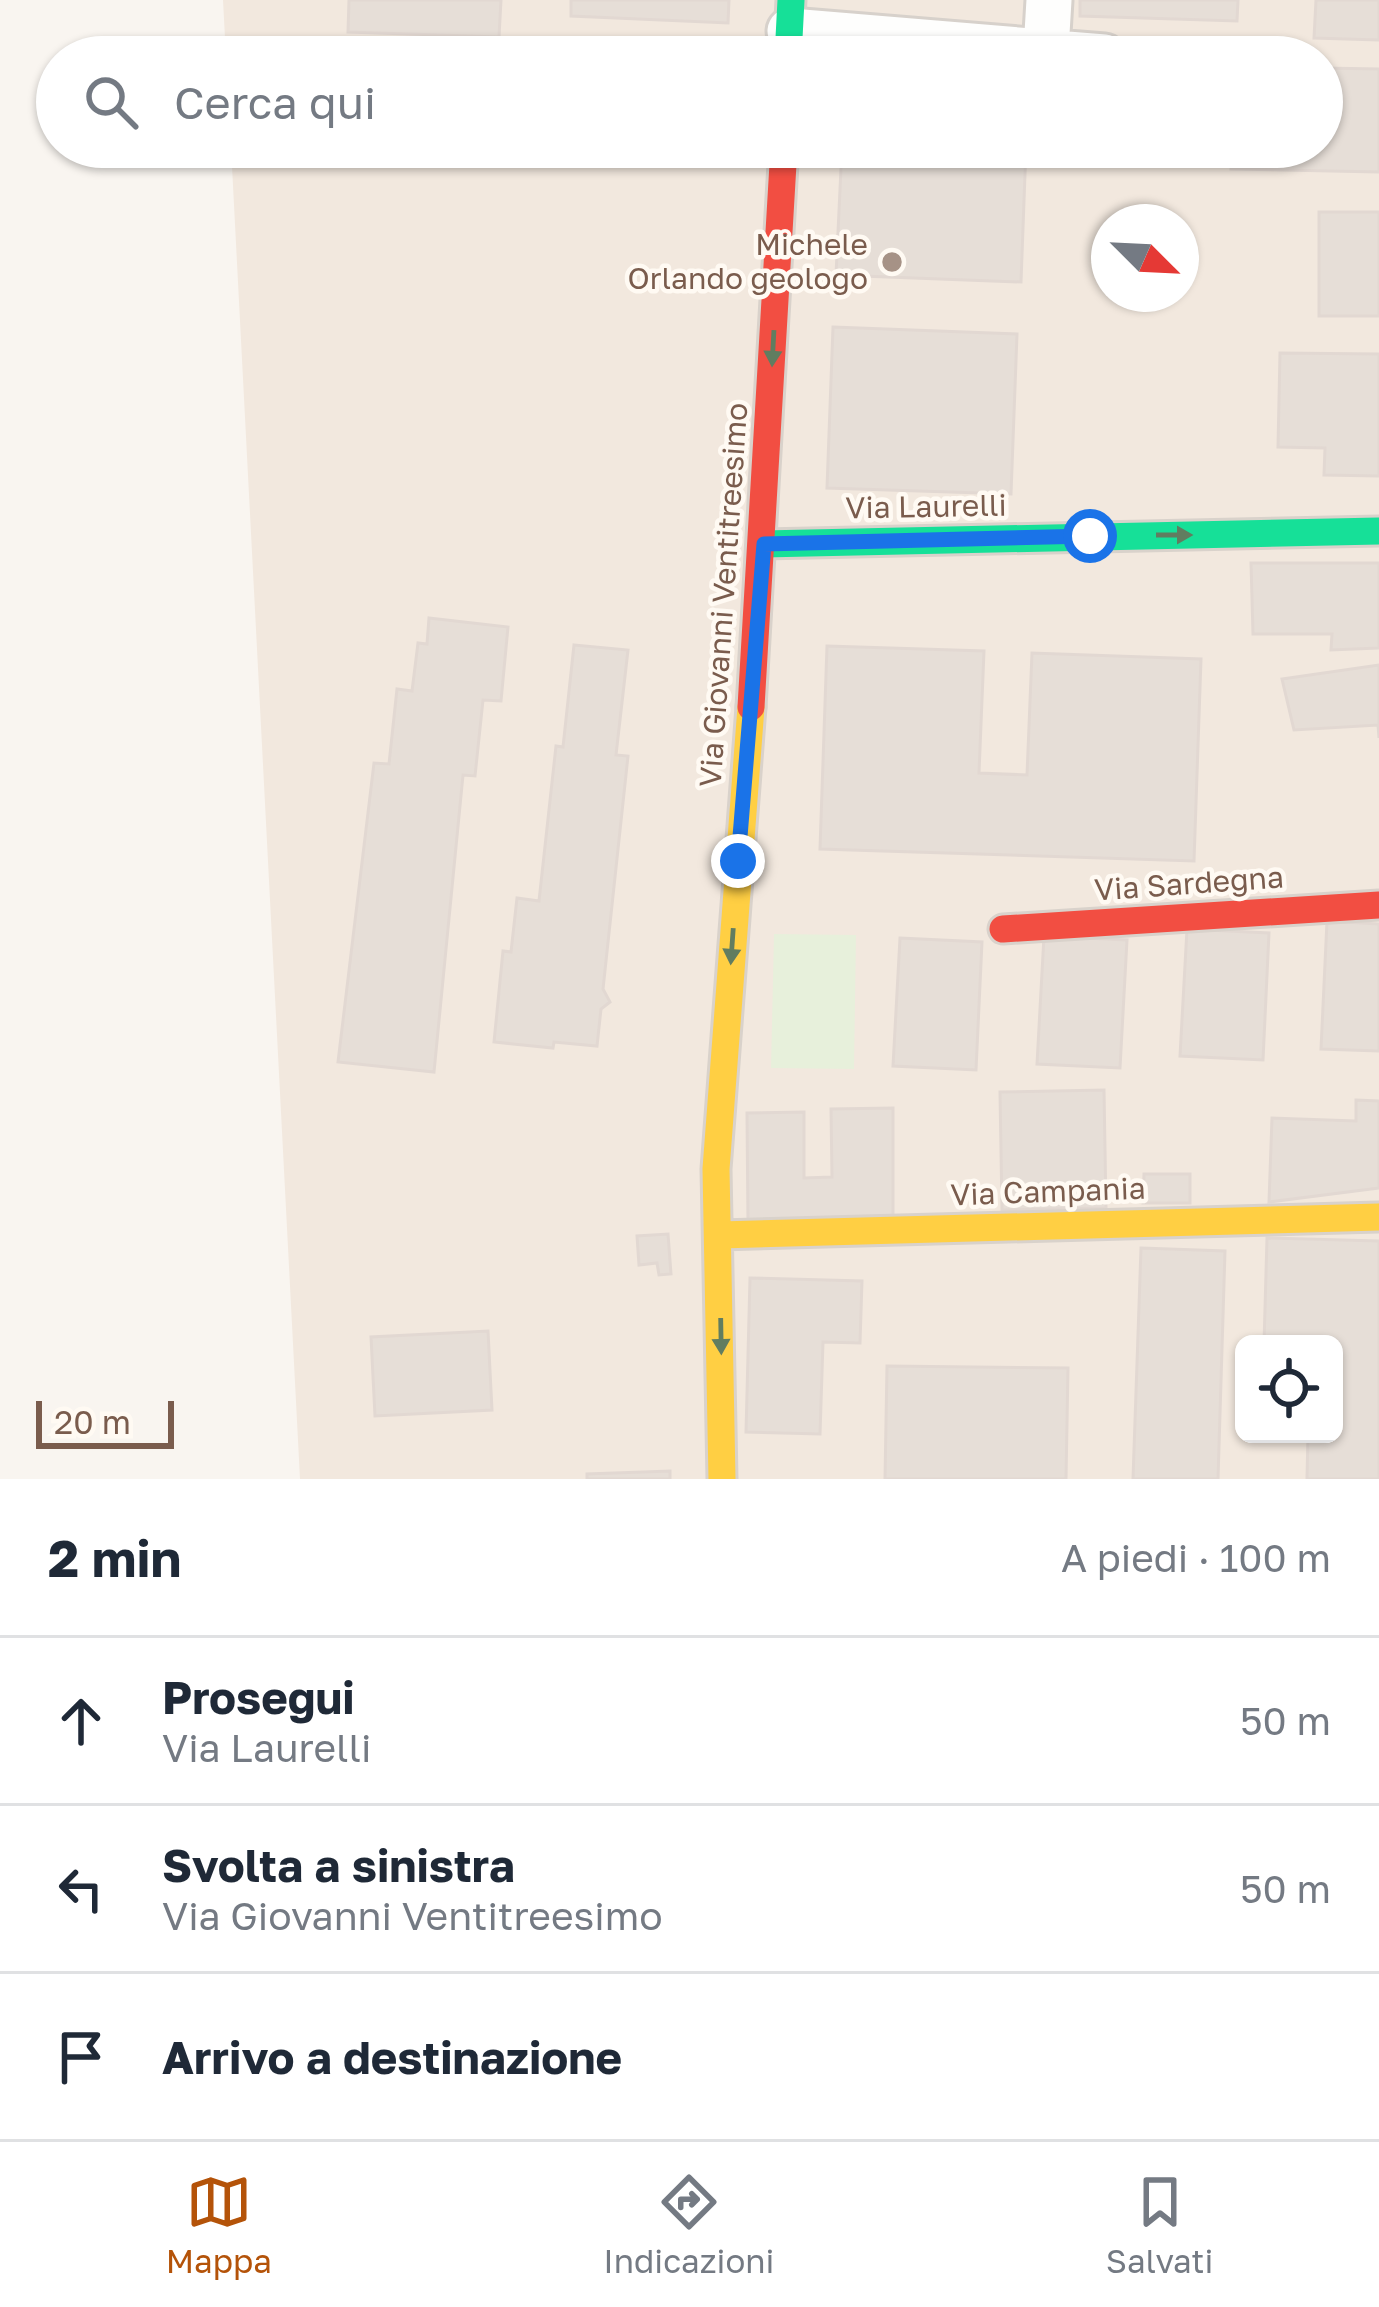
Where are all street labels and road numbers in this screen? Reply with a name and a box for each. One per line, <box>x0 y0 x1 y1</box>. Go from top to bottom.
street label: Via Giovanni Ventitreesimo <box>692 402 754 788</box>
street label: Via Laurelli <box>845 487 1007 525</box>
street label: Via Sardegna <box>1093 858 1285 908</box>
street label: Via Campania <box>950 1170 1146 1212</box>

